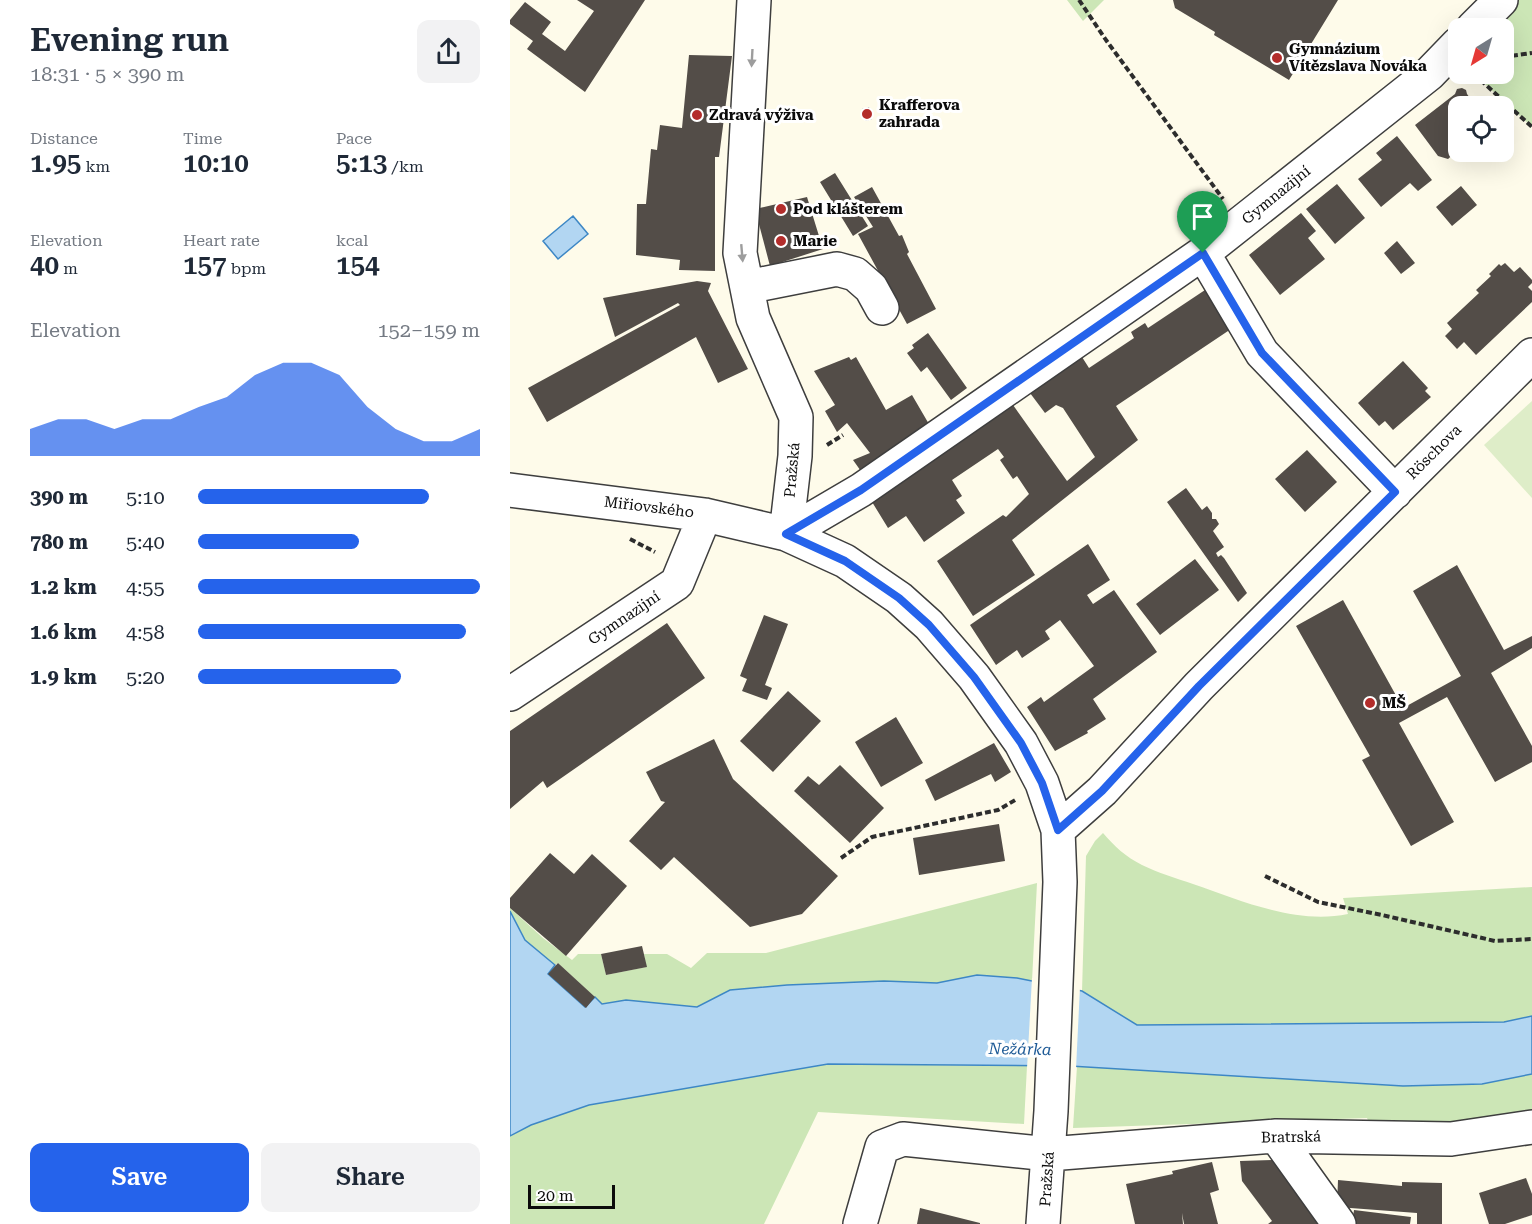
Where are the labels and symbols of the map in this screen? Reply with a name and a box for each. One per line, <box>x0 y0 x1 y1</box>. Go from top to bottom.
north arrow <box>1448 18 1514 84</box>
place label: Gymnázium Vítězslava Nováka <box>1289 40 1427 75</box>
one-way arrow <box>748 49 757 68</box>
marker: Gymnázium Vítězslava Nováka <box>1270 51 1284 65</box>
place label: Krafferova zahrada <box>879 96 960 131</box>
place label: Zdravá výživa <box>709 106 814 124</box>
marker: Krafferova zahrada <box>860 107 874 121</box>
marker: Zdravá výživa <box>690 108 704 122</box>
street label: Gymnazijní <box>1238 162 1314 228</box>
pin <box>1177 191 1228 253</box>
place label: Pod klášterem <box>793 200 903 218</box>
marker: Pod klášterem <box>774 202 788 216</box>
place label: Marie <box>793 232 837 250</box>
marker: Marie <box>774 234 788 248</box>
one-way arrow <box>737 244 746 263</box>
street label: Röschova <box>1403 421 1465 483</box>
street label: Pražská <box>781 442 803 498</box>
street label: Miřiovského <box>603 493 695 521</box>
street label: Gymnazijní <box>585 587 664 649</box>
place label: MŠ <box>1382 694 1406 712</box>
marker: MŠ <box>1363 696 1377 710</box>
water label: Nežárka <box>987 1039 1052 1059</box>
street label: Bratrská <box>1261 1127 1321 1147</box>
street label: Pražská <box>1036 1151 1058 1207</box>
scale bar <box>528 1182 615 1210</box>

